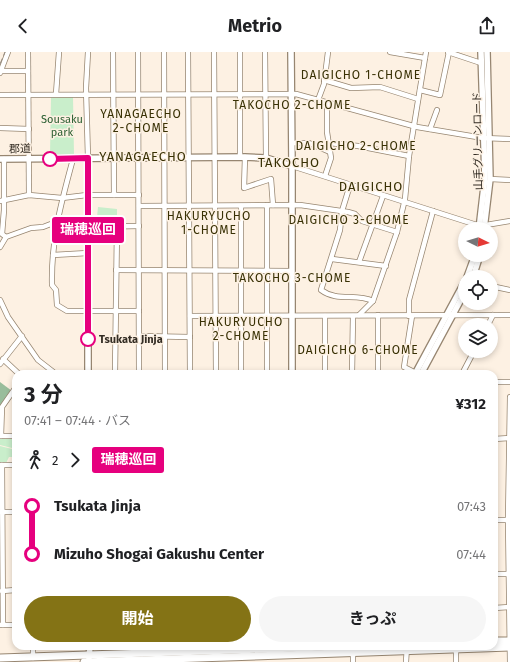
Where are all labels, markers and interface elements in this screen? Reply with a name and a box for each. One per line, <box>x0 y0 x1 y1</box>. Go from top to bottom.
icon: back <box>12 15 34 37</box>
text: Metrio <box>228 15 282 37</box>
icon: share <box>476 15 498 37</box>
district label: DAIGICHO 1-CHOME <box>301 68 421 82</box>
street label: 山手グリーンロード <box>471 92 485 190</box>
district label: TAKOCHO 2-CHOME <box>233 98 351 112</box>
district label: YANAGAECHO 2-CHOME <box>100 107 182 135</box>
park label: Sousaku park <box>41 113 83 139</box>
district label: DAIGICHO 2-CHOME <box>295 139 417 153</box>
street label: 郡道 <box>9 142 31 156</box>
district label: YANAGAECHO <box>99 149 187 164</box>
unlabelled marker <box>42 151 58 167</box>
district label: TAKOCHO <box>258 155 320 170</box>
district label: DAIGICHO <box>339 179 403 194</box>
district label: HAKURYUCHO 1-CHOME <box>167 209 251 237</box>
district label: DAIGICHO 3-CHOME <box>288 213 410 227</box>
line badge: 瑞穂巡回 <box>60 217 116 243</box>
text: 瑞穂巡回 <box>60 221 116 238</box>
north arrow <box>458 222 498 262</box>
map controls <box>458 222 498 358</box>
button: locate <box>458 270 498 310</box>
district label: TAKOCHO 3-CHOME <box>233 271 351 285</box>
district label: HAKURYUCHO 2-CHOME <box>199 315 283 343</box>
button: layers <box>458 318 498 358</box>
marker: Tsukata Jinja <box>80 331 96 347</box>
place label: Tsukata Jinja <box>99 333 163 346</box>
district label: DAIGICHO 6-CHOME <box>297 343 419 357</box>
text: 3 分 <box>24 381 63 408</box>
text: ¥312 <box>456 395 486 413</box>
text: 07:41 – 07:44 · バス <box>24 413 131 428</box>
icon: walk <box>24 449 46 471</box>
icon: forward <box>64 449 86 471</box>
text: 瑞穂巡回 <box>100 451 156 468</box>
text: 2 <box>52 453 58 468</box>
text: Tsukata Jinja <box>54 497 141 515</box>
text: 07:43 <box>457 499 486 514</box>
text: Mizuho Shogai Gakushu Center <box>54 545 264 563</box>
text: 07:44 <box>456 547 486 562</box>
button: 開始 <box>24 596 251 642</box>
button: きっぷ <box>259 596 486 642</box>

